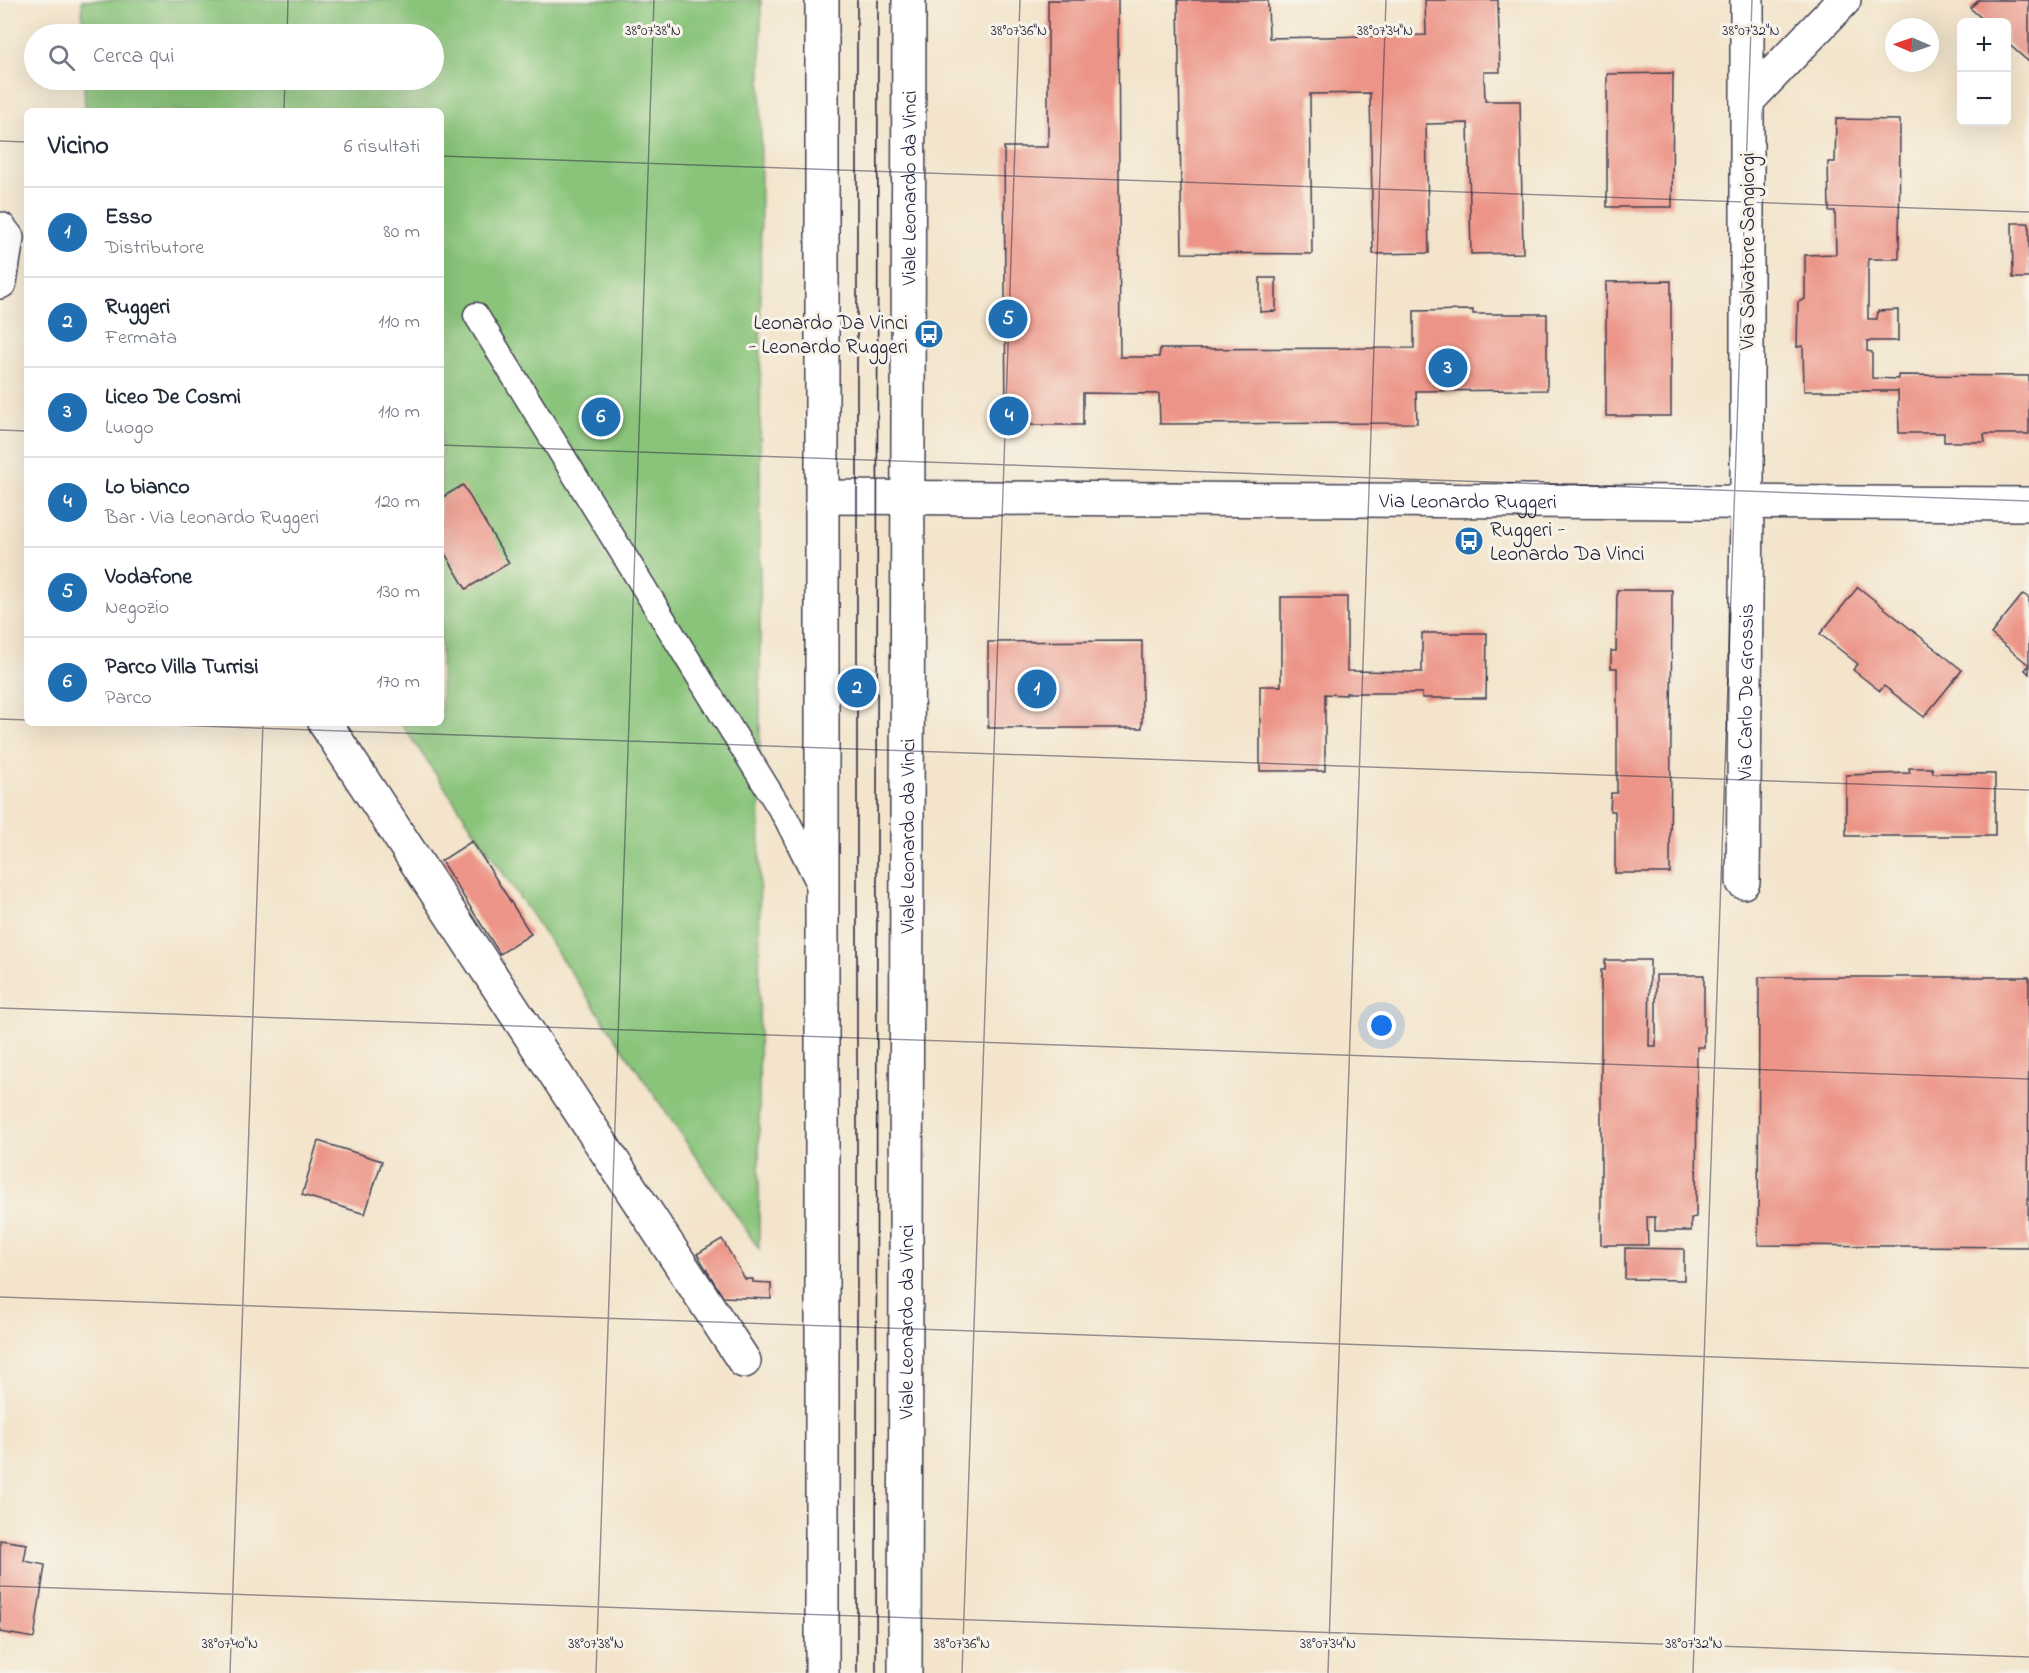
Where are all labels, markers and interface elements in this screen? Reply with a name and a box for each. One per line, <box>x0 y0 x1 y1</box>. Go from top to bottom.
north arrow <box>1885 18 1939 72</box>
map controls <box>1957 18 2011 126</box>
button: + <box>1957 18 2011 72</box>
text: 38°07'38"N <box>625 20 681 42</box>
text: 38°07'36"N <box>991 20 1047 42</box>
text: 38°07'34"N <box>1357 20 1413 42</box>
text: 38°07'32"N <box>1722 20 1780 42</box>
search box <box>24 24 444 90</box>
icon: search <box>45 41 78 74</box>
text: Cerca qui <box>93 41 175 73</box>
button: − <box>1957 72 2011 126</box>
street label: Viale Leonardo da Vinci <box>895 90 926 287</box>
text: Vicino <box>48 128 109 166</box>
text: 6 risultati <box>344 133 420 162</box>
street label: Via Salvatore Sangiorgi <box>1734 152 1766 351</box>
text: Esso <box>105 202 152 234</box>
text: 1 <box>64 218 71 247</box>
text: 80 m <box>383 218 420 247</box>
text: Distributore <box>105 234 204 263</box>
text: Ruggeri <box>105 292 170 324</box>
pin: 5 <box>988 296 1028 342</box>
text: 2 <box>63 308 72 337</box>
text: 110 m <box>378 308 420 337</box>
place label: Leonardo Da Vinci - Leonardo Ruggeri <box>748 309 908 365</box>
bus stop icon: Leonardo Da Vinci - Leonardo Ruggeri <box>913 318 945 350</box>
text: Fermata <box>105 324 177 353</box>
pin: 3 <box>1428 346 1468 391</box>
text: Liceo De Cosmi <box>105 382 241 414</box>
pin: 6 <box>582 394 620 440</box>
pin: 4 <box>990 394 1028 438</box>
text: 3 <box>63 398 72 427</box>
text: 110 m <box>378 398 420 427</box>
text: Luogo <box>105 414 154 443</box>
text: Lo bianco <box>105 472 190 504</box>
street label: Via Leonardo Ruggeri <box>1378 487 1557 520</box>
text: 4 <box>63 488 72 517</box>
text: 120 m <box>375 488 420 517</box>
text: Bar · Via Leonardo Ruggeri <box>105 504 319 533</box>
place label: Ruggeri - Leonardo Da Vinci <box>1490 516 1644 570</box>
bus stop icon: Ruggeri - Leonardo Da Vinci <box>1453 525 1485 557</box>
text: Vodafone <box>105 562 192 594</box>
text: 5 <box>62 578 73 607</box>
text: 130 m <box>376 578 420 607</box>
text: Negozio <box>105 594 169 623</box>
street label: Via Carlo De Grossis <box>1731 603 1763 782</box>
text: Parco Villa Turrisi <box>105 652 259 684</box>
pin: 2 <box>838 666 876 710</box>
pin: 1 <box>1018 666 1056 712</box>
text: 6 <box>63 668 72 697</box>
text: 170 m <box>376 668 420 697</box>
text: Parco <box>105 684 152 713</box>
street label: Viale Leonardo da Vinci <box>894 738 924 935</box>
your location <box>1367 1011 1396 1040</box>
street label: Viale Leonardo da Vinci <box>893 1224 923 1421</box>
text: 38°07'40"N <box>202 1633 258 1655</box>
text: 38°07'38"N <box>568 1633 624 1655</box>
text: 38°07'36"N <box>934 1633 990 1655</box>
text: 38°07'34"N <box>1300 1633 1356 1655</box>
text: 38°07'32"N <box>1665 1633 1723 1655</box>

